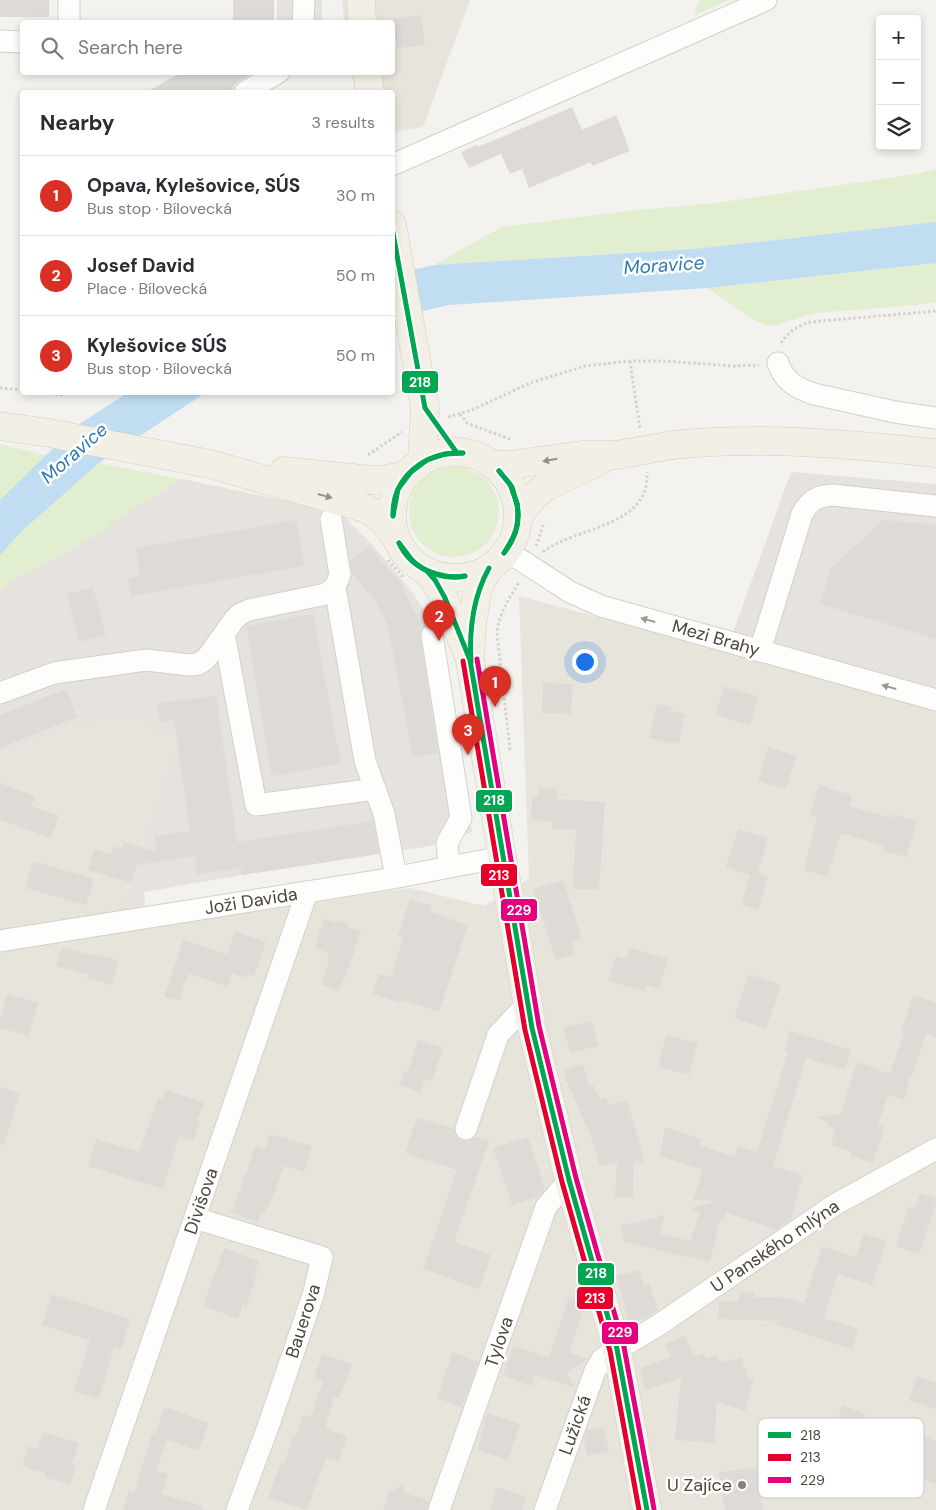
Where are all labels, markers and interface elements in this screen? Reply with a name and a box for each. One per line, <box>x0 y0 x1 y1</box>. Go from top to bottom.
map controls <box>876 15 921 150</box>
button: + <box>876 15 921 60</box>
search box <box>20 20 395 75</box>
icon: search <box>38 34 66 62</box>
text: Search here <box>78 35 183 60</box>
button: − <box>876 60 921 105</box>
button: layers <box>876 105 921 150</box>
text: Nearby <box>40 109 114 137</box>
text: 3 results <box>312 112 375 133</box>
text: Opava, Kylešovice, SÚS <box>87 173 300 198</box>
text: 1 <box>53 185 59 206</box>
text: 30 m <box>336 185 375 206</box>
text: Bus stop · Bílovecká <box>87 198 232 219</box>
water label: Moravice <box>623 250 705 280</box>
text: Josef David <box>87 253 195 278</box>
text: 2 <box>51 265 61 286</box>
text: 50 m <box>336 265 375 286</box>
text: Place · Bílovecká <box>87 278 207 299</box>
text: Kylešovice SÚS <box>87 333 227 358</box>
text: 3 <box>51 345 61 366</box>
text: 50 m <box>336 345 375 366</box>
text: Bus stop · Bílovecká <box>87 358 232 379</box>
line badge: 218 <box>401 370 439 394</box>
text: 218 <box>409 373 431 391</box>
water label: Moravice <box>35 417 113 489</box>
one-way arrow <box>541 456 557 464</box>
one-way arrow <box>317 493 332 501</box>
pin: 2 <box>423 600 455 641</box>
street label: Mezi Brahy <box>669 614 763 662</box>
one-way arrow <box>641 615 656 623</box>
your location <box>572 649 598 675</box>
pin: 1 <box>479 666 511 707</box>
one-way arrow <box>881 683 897 691</box>
pin: 3 <box>452 714 484 755</box>
line badge: 218 <box>475 789 513 813</box>
text: 218 <box>483 791 505 809</box>
line badge: 213 <box>480 863 518 887</box>
text: 213 <box>488 866 510 884</box>
street label: Joži Davida <box>203 882 299 920</box>
line badge: 229 <box>500 898 538 922</box>
text: 229 <box>507 901 532 919</box>
street label: Divišova <box>178 1165 224 1237</box>
street label: U Panského mlýna <box>706 1194 844 1298</box>
line badge: 218 <box>577 1262 615 1286</box>
text: 218 <box>585 1264 607 1282</box>
street label: Bauerova <box>280 1281 326 1361</box>
line badge: 213 <box>576 1286 614 1310</box>
text: 213 <box>584 1289 606 1307</box>
street label: Tylova <box>479 1313 519 1371</box>
line badge: 229 <box>601 1321 639 1345</box>
text: 229 <box>608 1323 633 1341</box>
street label: Lužická <box>553 1392 597 1458</box>
legend <box>758 1418 924 1498</box>
text: 218 <box>800 1426 821 1444</box>
text: 213 <box>800 1448 821 1466</box>
text: 229 <box>800 1471 825 1489</box>
place label: U Zajíce <box>667 1473 732 1497</box>
marker: U Zajíce <box>736 1479 748 1491</box>

